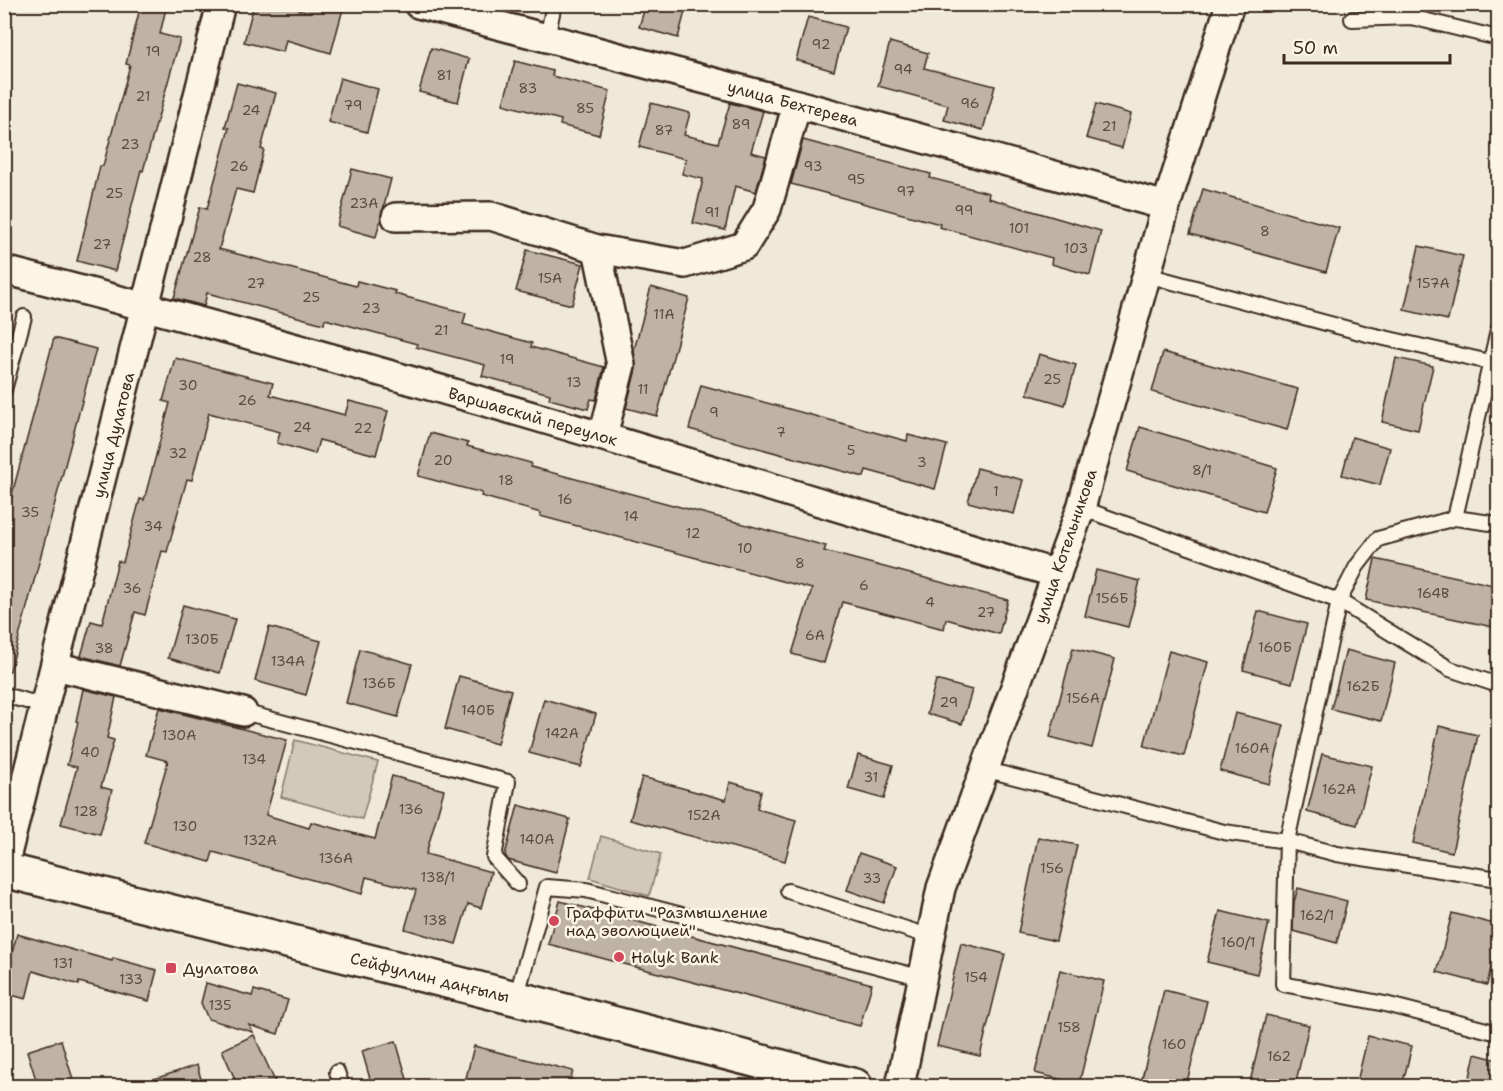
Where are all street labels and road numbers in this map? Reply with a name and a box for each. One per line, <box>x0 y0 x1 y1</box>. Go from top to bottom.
street label: улица Бехтерева <box>725 76 861 131</box>
street label: улица Дулатова <box>88 370 139 500</box>
street label: Варшавский переулок <box>446 382 620 451</box>
street label: улица Котельникова <box>1029 466 1102 626</box>
street label: Сейфуллин даңғылы <box>348 948 512 1007</box>

